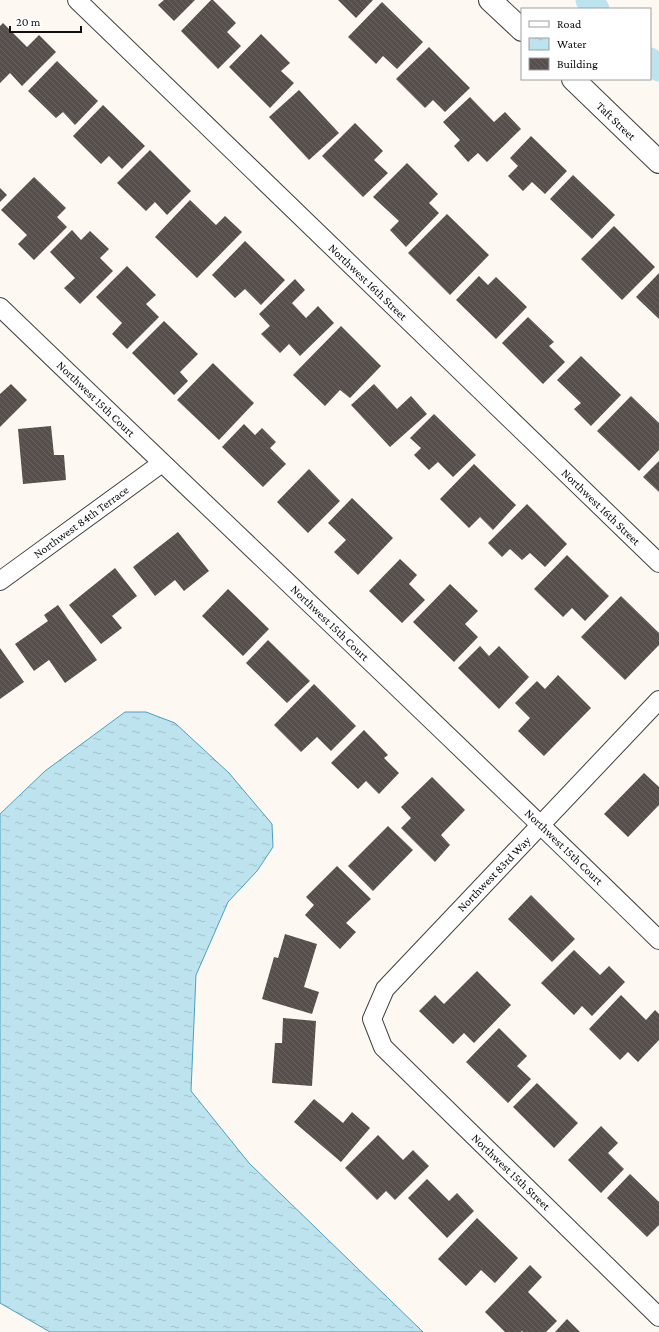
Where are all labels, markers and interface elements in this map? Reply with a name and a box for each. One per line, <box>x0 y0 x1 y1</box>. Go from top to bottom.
scale bar <box>10 8 81 34</box>
legend <box>521 8 651 80</box>
text: 20 m <box>16 15 41 29</box>
text: Road <box>557 17 582 31</box>
text: Water <box>557 37 587 51</box>
text: Building <box>557 57 598 71</box>
street label: Taft Street <box>593 99 639 144</box>
street label: Northwest 16th Street <box>326 241 411 324</box>
street label: Northwest 15th Court <box>54 358 139 441</box>
street label: Northwest 16th Street <box>559 466 644 549</box>
street label: Northwest 84th Terrace <box>31 483 131 561</box>
street label: Northwest 15th Court <box>288 582 373 665</box>
street label: Northwest 15th Court <box>522 806 607 889</box>
street label: Northwest 83rd Way <box>454 833 534 915</box>
street label: Northwest 15th Street <box>469 1131 554 1214</box>

